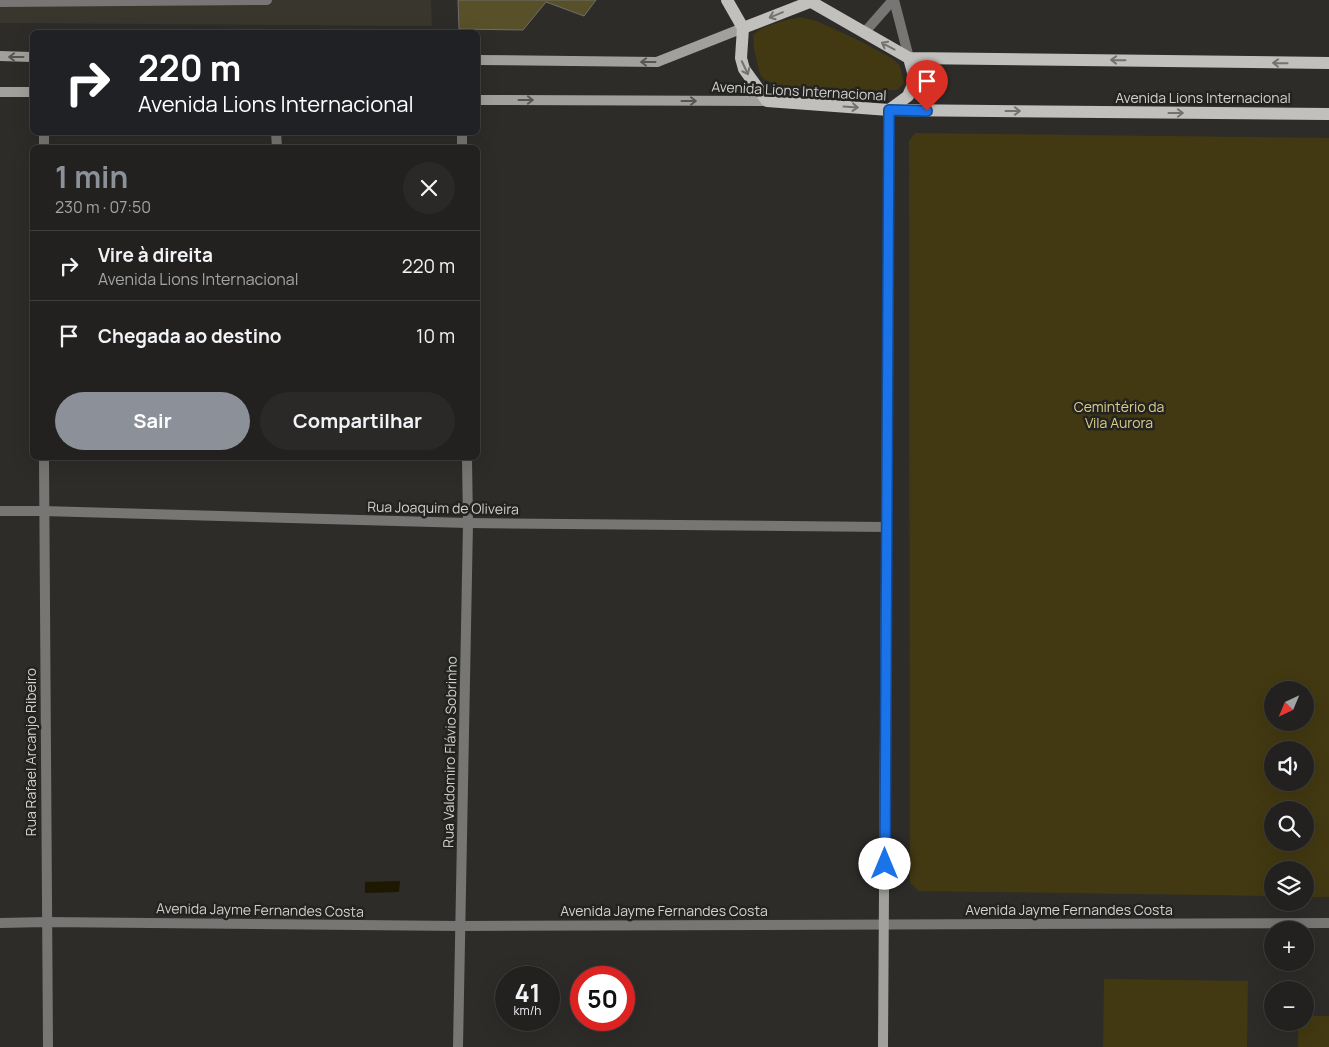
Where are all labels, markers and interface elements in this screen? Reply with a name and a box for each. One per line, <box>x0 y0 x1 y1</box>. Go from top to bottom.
one-way arrow <box>769 11 784 20</box>
one-way arrow <box>881 41 896 51</box>
text: 220 m <box>138 44 241 92</box>
icon: right <box>55 50 120 115</box>
one-way arrow <box>9 52 25 61</box>
one-way arrow <box>1110 56 1126 65</box>
one-way arrow <box>640 57 656 67</box>
one-way arrow <box>1273 58 1289 67</box>
one-way arrow <box>740 60 750 75</box>
pin <box>906 60 948 111</box>
icon: arrive <box>913 67 941 95</box>
street label: Avenida Lions Internacional <box>711 76 887 105</box>
street label: Avenida Lions Internacional <box>1115 88 1291 107</box>
text: Avenida Lions Internacional <box>138 89 414 119</box>
one-way arrow <box>518 95 534 105</box>
one-way arrow <box>680 96 696 106</box>
one-way arrow <box>842 103 858 112</box>
one-way arrow <box>1004 106 1021 116</box>
one-way arrow <box>1167 108 1183 118</box>
text: 1 min <box>55 156 128 197</box>
button: close <box>403 162 455 214</box>
text: 230 m · 07:50 <box>55 196 151 218</box>
text: Vire à direita <box>98 242 213 268</box>
icon: right <box>55 252 83 280</box>
text: 220 m <box>402 253 455 279</box>
text: Avenida Lions Internacional <box>98 268 298 290</box>
icon: arrive <box>55 322 83 350</box>
text: Chegada ao destino <box>98 323 281 349</box>
text: 10 m <box>416 323 455 349</box>
button: Sair <box>55 392 250 450</box>
button: Compartilhar <box>260 392 455 450</box>
park label: Cemintério da Vila Aurora <box>1074 397 1164 432</box>
street label: Rua Joaquim de Oliveira <box>367 497 519 518</box>
street label: Rua Valdomiro Flávio Sobrinho <box>438 656 461 848</box>
street label: Rua Rafael Arcanjo Ribeiro <box>21 668 40 836</box>
north arrow <box>1264 681 1314 731</box>
map controls <box>1264 681 1314 1031</box>
button: sound <box>1264 741 1314 791</box>
button: search <box>1264 801 1314 851</box>
position arrow <box>858 837 910 889</box>
button: layers <box>1264 861 1314 911</box>
street label: Avenida Jayme Fernandes Costa <box>156 898 364 921</box>
street label: Avenida Jayme Fernandes Costa <box>965 900 1173 919</box>
street label: Avenida Jayme Fernandes Costa <box>560 901 768 920</box>
button: + <box>1264 921 1314 971</box>
speed limit sign: 50 <box>570 966 635 1031</box>
text: 41 <box>514 975 541 1010</box>
button: − <box>1264 981 1314 1031</box>
text: km/h <box>514 1002 541 1019</box>

